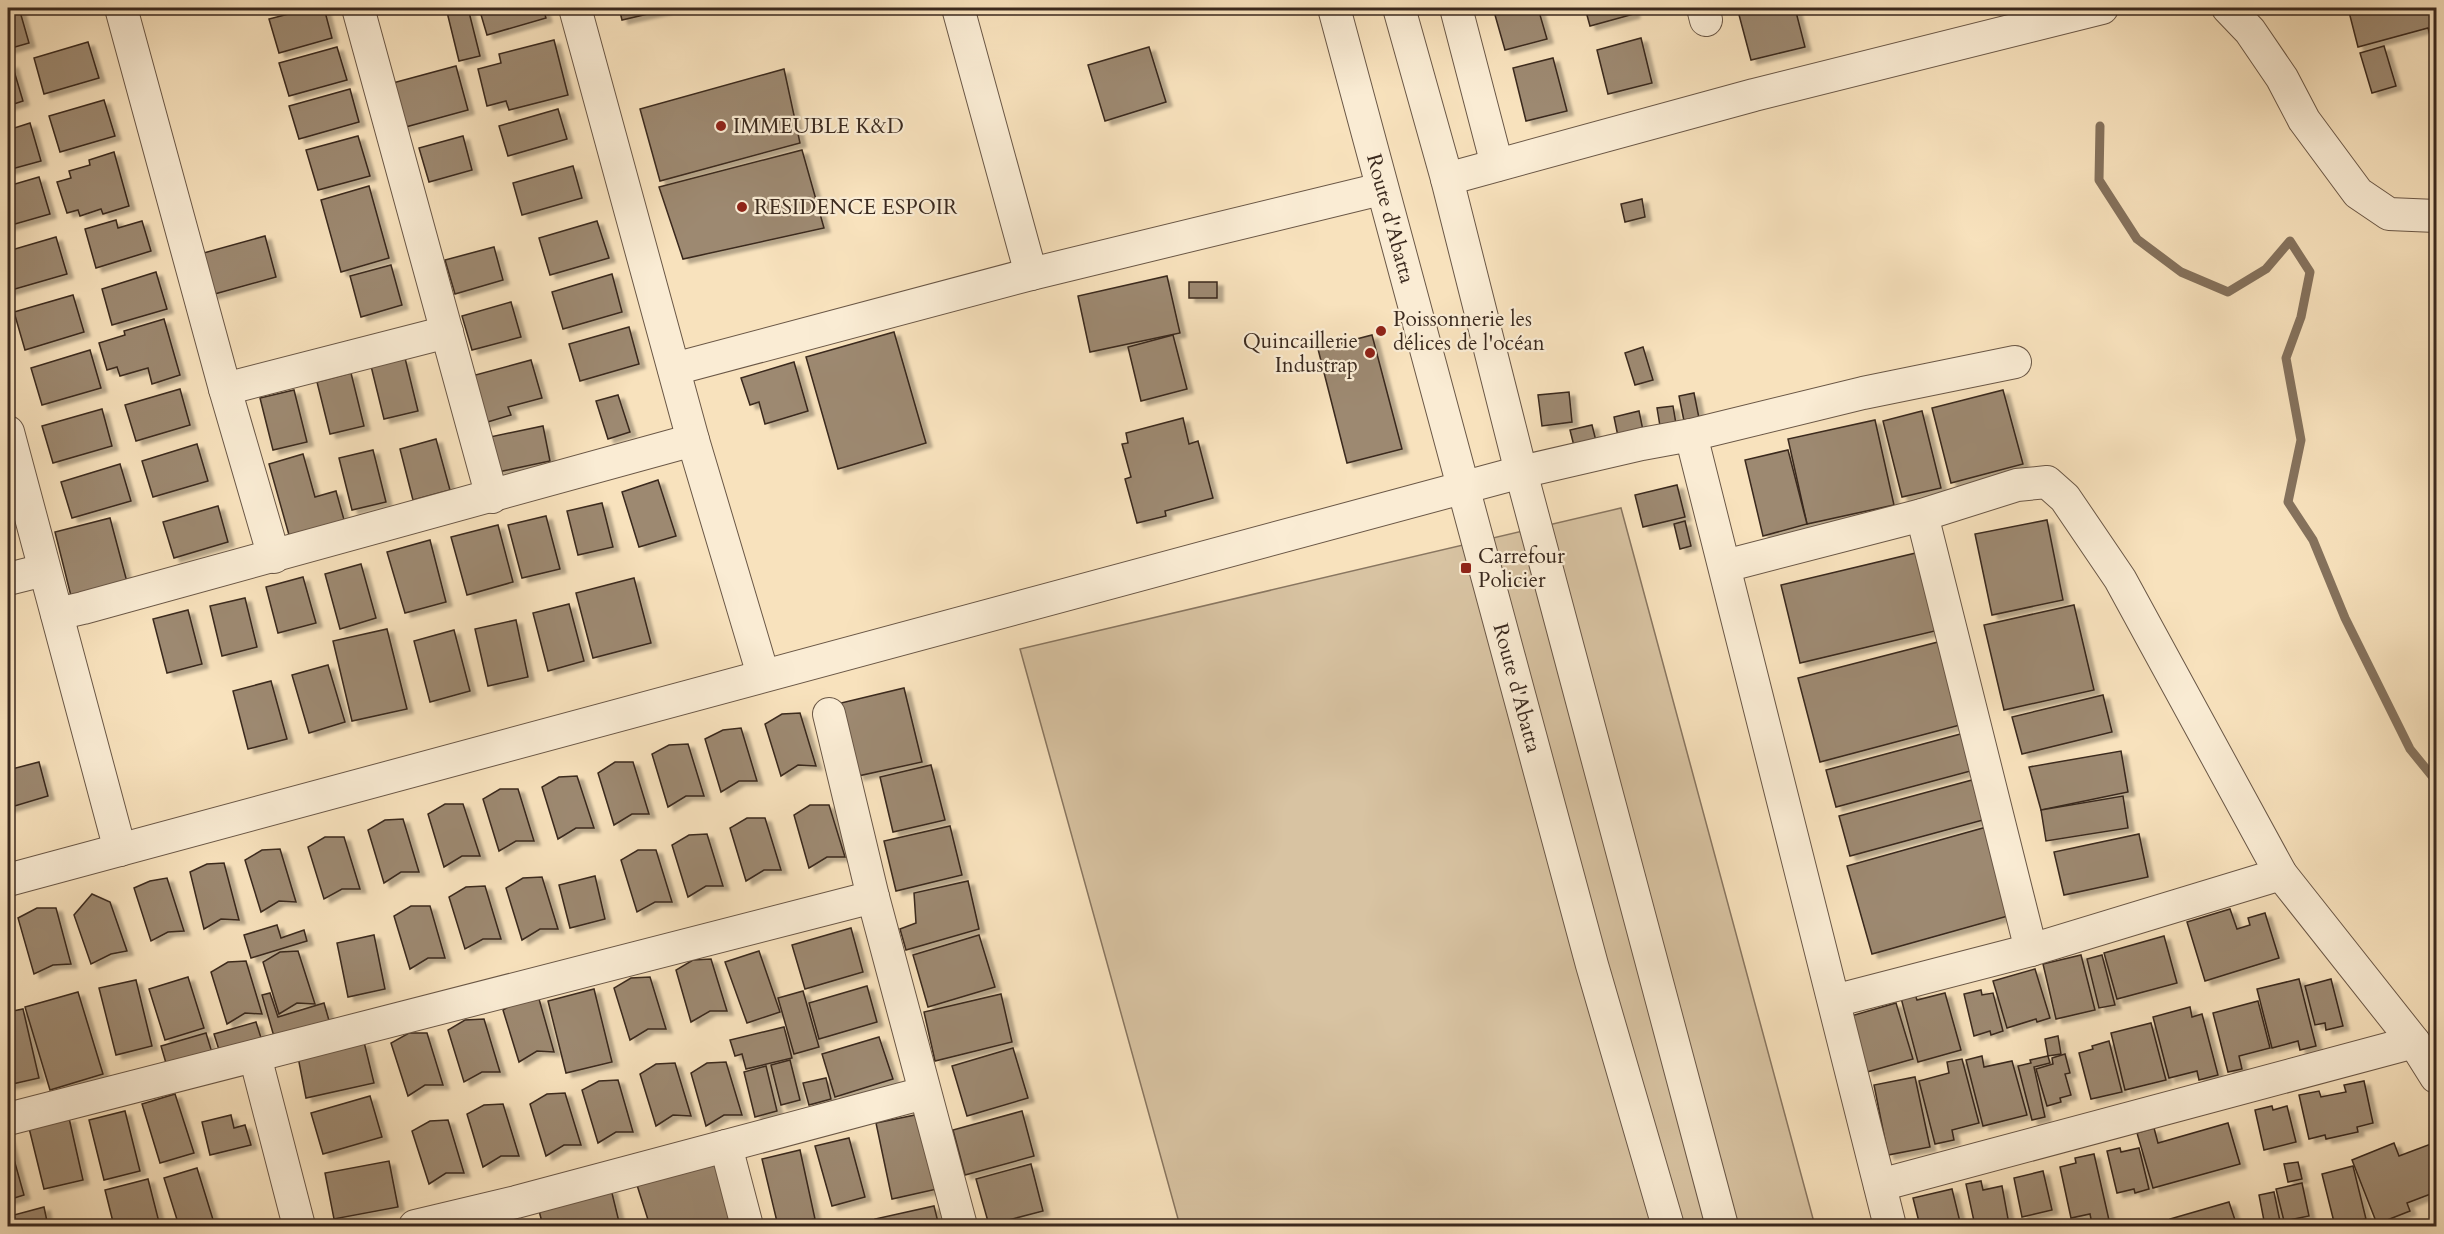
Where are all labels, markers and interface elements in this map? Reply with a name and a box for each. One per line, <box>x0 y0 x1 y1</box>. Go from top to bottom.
place label: IMMEUBLE K&D <box>733 112 904 141</box>
marker: IMMEUBLE K&D <box>714 119 728 133</box>
street label: Route d'Abatta <box>1359 151 1422 286</box>
place label: RESIDENCE ESPOIR <box>754 193 958 222</box>
marker: RESIDENCE ESPOIR <box>735 200 749 214</box>
place label: Poissonnerie les délices de l'océan <box>1393 305 1545 358</box>
marker: Poissonnerie les délices de l'océan <box>1374 324 1388 338</box>
place label: Quincaillerie Industrap <box>1243 327 1358 380</box>
marker: Quincaillerie Industrap <box>1363 346 1377 360</box>
place label: Carrefour Policier <box>1478 542 1565 595</box>
marker: Carrefour Policier <box>1459 561 1473 575</box>
street label: Route d'Abatta <box>1486 620 1549 756</box>

